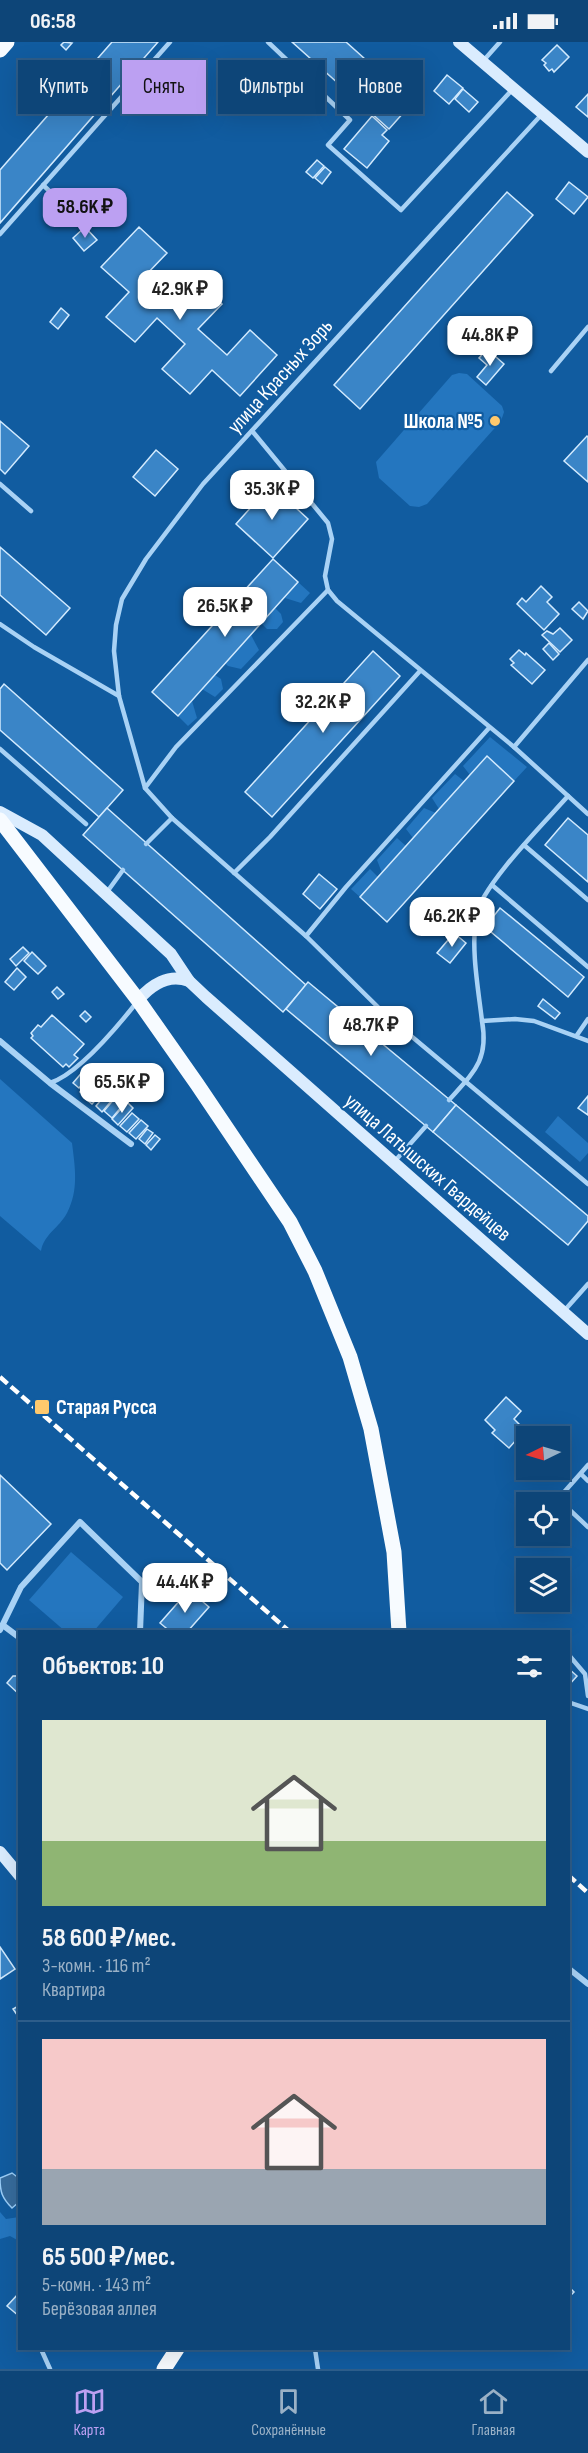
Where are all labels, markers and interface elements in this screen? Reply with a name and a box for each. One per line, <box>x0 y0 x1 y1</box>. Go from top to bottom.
text: 06:58 <box>30 8 76 35</box>
chip: Купить <box>18 60 110 114</box>
chip: Снять <box>122 60 206 114</box>
chip: Фильтры <box>218 60 325 114</box>
chip: Новое <box>337 60 423 114</box>
pin: 58.6K ₽ <box>30 188 140 239</box>
text: 58.6K ₽ <box>57 195 113 219</box>
pin: 42.9K ₽ <box>125 270 235 321</box>
text: 42.9K ₽ <box>152 277 208 301</box>
street label: улица Красных Зорь <box>222 314 338 439</box>
pin: 44.8K ₽ <box>435 316 545 367</box>
text: 44.8K ₽ <box>461 323 519 347</box>
place label: Школа №5 <box>403 409 483 434</box>
marker: Школа №5 <box>488 414 502 428</box>
pin: 35.3K ₽ <box>217 470 327 521</box>
text: 35.3K ₽ <box>244 477 300 501</box>
pin: 26.5K ₽ <box>170 587 280 638</box>
text: 26.5K ₽ <box>197 594 253 618</box>
pin: 32.2K ₽ <box>268 683 378 734</box>
text: 32.2K ₽ <box>295 690 351 714</box>
pin: 46.2K ₽ <box>397 897 507 948</box>
text: 46.2K ₽ <box>424 904 480 928</box>
pin: 48.7K ₽ <box>316 1006 426 1057</box>
text: 48.7K ₽ <box>343 1013 399 1037</box>
pin: 65.5K ₽ <box>67 1063 177 1114</box>
text: 65.5K ₽ <box>94 1070 150 1094</box>
street label: улица Латышских Гвардейцев <box>339 1088 516 1246</box>
place label: Старая Русса <box>56 1395 157 1420</box>
marker: Старая Русса <box>33 1398 51 1416</box>
north arrow <box>516 1426 570 1480</box>
map controls <box>516 1426 570 1612</box>
button: locate <box>516 1492 570 1546</box>
button: layers <box>516 1558 570 1612</box>
pin: 44.4K ₽ <box>130 1563 240 1614</box>
text: 44.4K ₽ <box>156 1570 214 1594</box>
icon: filters <box>513 1650 546 1683</box>
text: Объектов: 10 <box>42 1651 164 1682</box>
icon: home <box>240 1759 348 1867</box>
text: 58 600 ₽/мес. <box>42 1923 176 1954</box>
text: 3-комн. · 116 m² <box>42 1954 151 1978</box>
text: Квартира <box>42 1978 106 2002</box>
icon: home <box>240 2078 348 2186</box>
text: 65 500 ₽/мес. <box>42 2242 175 2273</box>
text: 5-комн. · 143 m² <box>42 2273 151 2297</box>
text: Берёзовая аллея <box>42 2297 157 2321</box>
tab: Карта <box>73 2385 106 2440</box>
tab: Сохранённые <box>251 2385 326 2440</box>
tab: Главная <box>472 2385 515 2440</box>

